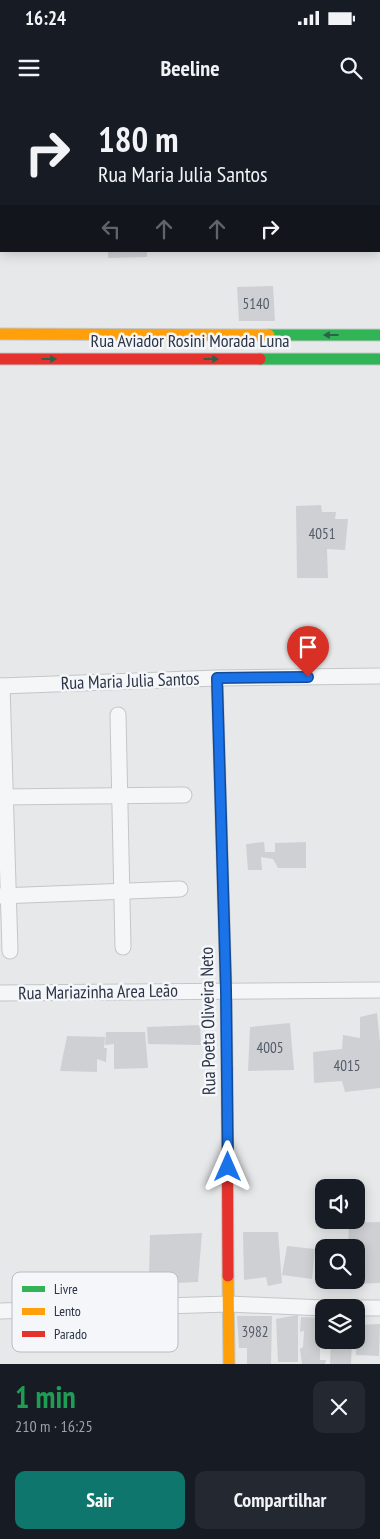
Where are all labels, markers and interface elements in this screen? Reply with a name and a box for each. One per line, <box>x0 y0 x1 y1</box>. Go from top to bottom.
text: 16:24 <box>25 6 66 30</box>
icon: menu <box>15 54 43 82</box>
text: Beeline <box>160 54 220 82</box>
icon: search <box>337 54 365 82</box>
text: 180 m <box>98 116 179 162</box>
icon: right <box>15 120 80 185</box>
text: Rua Maria Julia Santos <box>98 160 268 188</box>
icon: left <box>97 215 125 243</box>
icon: ahead <box>150 215 178 243</box>
icon: ahead <box>203 215 231 243</box>
icon: right <box>256 215 284 243</box>
house number: 5140 <box>242 294 270 313</box>
street label: Rua Aviador Rosini Morada Luna <box>91 329 290 352</box>
one-way arrow <box>323 331 339 339</box>
one-way arrow <box>41 355 57 363</box>
one-way arrow <box>203 355 219 363</box>
house number: 4051 <box>308 524 336 543</box>
pin <box>287 626 329 677</box>
icon: arrive <box>294 633 322 661</box>
street label: Rua Maria Julia Santos <box>60 667 200 694</box>
street label: Rua Poeta Oliveira Neto <box>195 947 220 1095</box>
street label: Rua Mariazinha Area Leão <box>18 979 178 1004</box>
house number: 4005 <box>256 1038 284 1057</box>
house number: 4015 <box>333 1056 361 1075</box>
position arrow <box>201 1140 253 1192</box>
map controls <box>315 1179 365 1349</box>
button: sound <box>315 1179 365 1229</box>
button: search <box>315 1239 365 1289</box>
legend <box>12 1272 178 1352</box>
text: Livre <box>54 1280 78 1298</box>
button: layers <box>315 1299 365 1349</box>
text: Lento <box>54 1302 81 1320</box>
house number: 3982 <box>241 1322 269 1341</box>
text: Parado <box>54 1325 87 1343</box>
text: 1 min <box>15 1377 76 1416</box>
button: close <box>313 1381 365 1433</box>
text: 210 m · 16:25 <box>15 1416 93 1436</box>
button: Sair <box>15 1471 185 1529</box>
button: Compartilhar <box>195 1471 365 1529</box>

